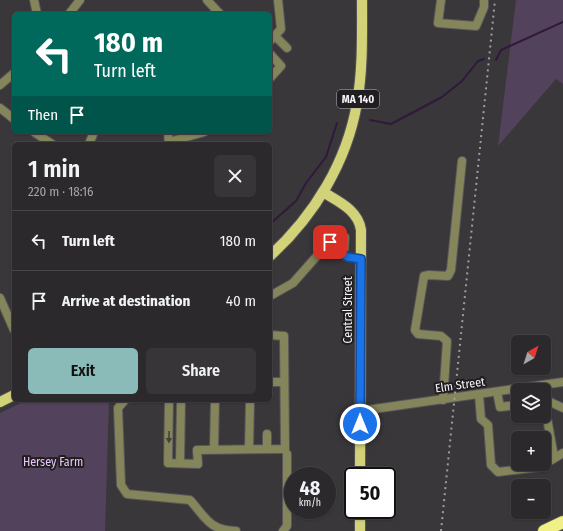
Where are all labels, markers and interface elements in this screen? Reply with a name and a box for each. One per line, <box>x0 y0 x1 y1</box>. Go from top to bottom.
text: 180 m <box>94 26 163 59</box>
icon: left <box>28 28 80 80</box>
text: Turn left <box>94 60 156 82</box>
road number: MA 140 <box>337 90 379 108</box>
icon: arrive <box>66 104 88 126</box>
text: Then <box>28 106 58 124</box>
text: 1 min <box>28 155 80 183</box>
button: close <box>214 155 256 197</box>
text: 220 m · 18:16 <box>28 184 93 199</box>
pin <box>313 225 347 259</box>
icon: left <box>28 230 50 252</box>
icon: arrive <box>319 231 341 253</box>
text: Turn left <box>62 232 115 250</box>
text: 180 m <box>220 232 256 250</box>
street label: Central Street <box>341 276 355 344</box>
icon: arrive <box>28 290 50 312</box>
text: Arrive at destination <box>62 292 190 310</box>
text: 40 m <box>226 292 256 310</box>
north arrow <box>511 335 551 375</box>
map controls <box>511 335 551 519</box>
button: Exit <box>28 348 138 394</box>
button: Share <box>146 348 256 394</box>
street label: Elm Street <box>434 375 486 395</box>
button: layers <box>511 383 551 423</box>
position arrow <box>339 403 381 445</box>
one-way arrow <box>165 431 172 443</box>
button: + <box>511 431 551 471</box>
park label: Hersey Farm <box>23 455 83 469</box>
speed limit sign: 50 <box>344 467 396 519</box>
text: 48 <box>300 476 320 500</box>
button: − <box>511 479 551 519</box>
text: km/h <box>299 497 321 509</box>

